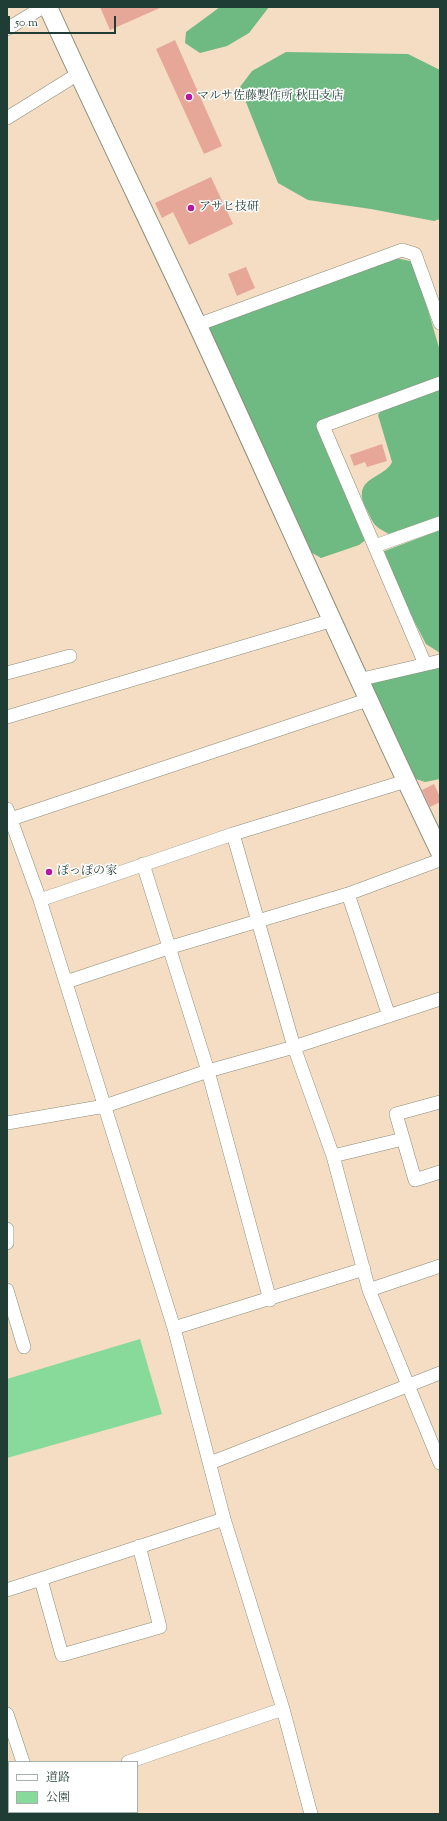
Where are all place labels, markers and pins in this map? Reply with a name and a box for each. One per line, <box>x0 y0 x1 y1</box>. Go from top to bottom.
place label: マルサ佐藤製作所 秋田支店 <box>197 90 344 104</box>
marker: マルサ佐藤製作所 秋田支店 <box>184 92 194 102</box>
place label: アサヒ技研 <box>199 201 259 215</box>
marker: アサヒ技研 <box>186 203 196 213</box>
place label: ぽっぽの家 <box>57 865 117 879</box>
marker: ぽっぽの家 <box>44 867 54 877</box>

